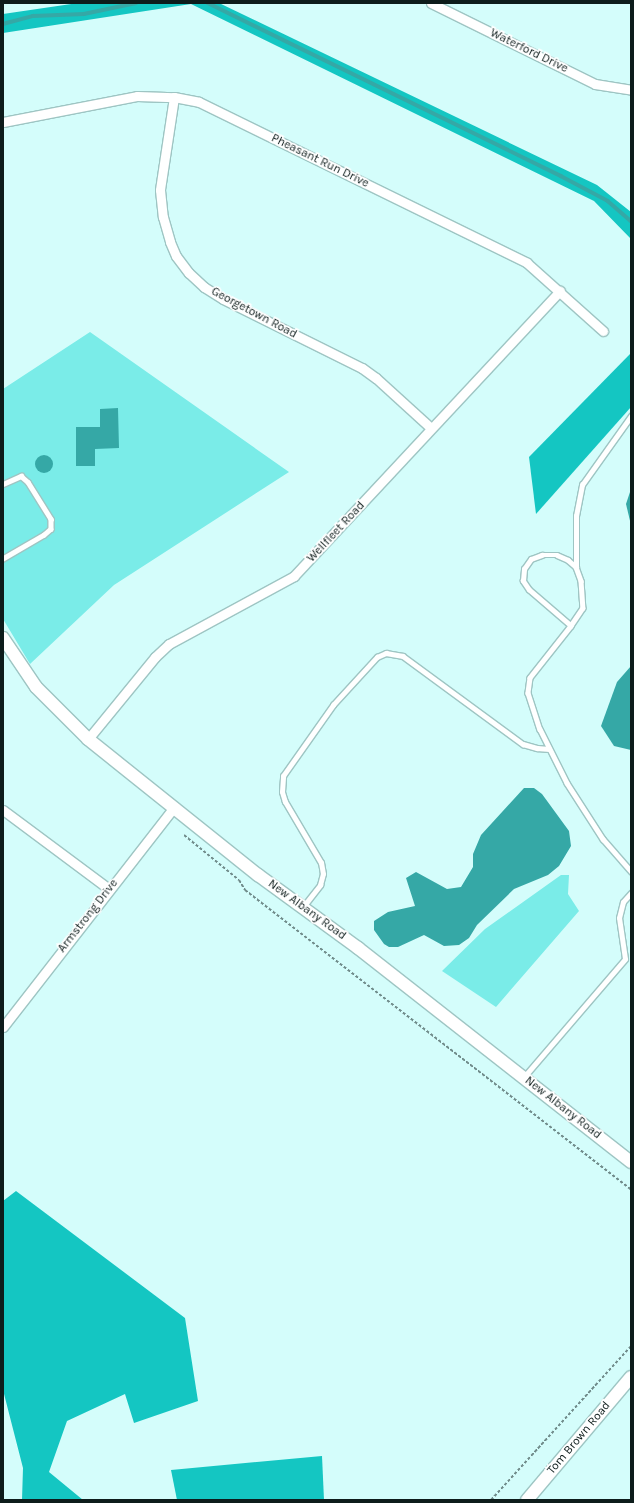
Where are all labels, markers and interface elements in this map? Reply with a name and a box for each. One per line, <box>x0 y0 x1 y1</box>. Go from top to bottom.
street label: Waterford Drive <box>488 26 570 76</box>
street label: Pheasant Run Drive <box>269 131 371 191</box>
street label: Georgetown Road <box>209 284 299 342</box>
street label: Wellfleet Road <box>304 499 368 565</box>
street label: Armstrong Drive <box>55 876 121 956</box>
street label: New Albany Road <box>265 877 349 943</box>
street label: New Albany Road <box>522 1074 604 1142</box>
street label: Tom Brown Road <box>544 1399 614 1477</box>

